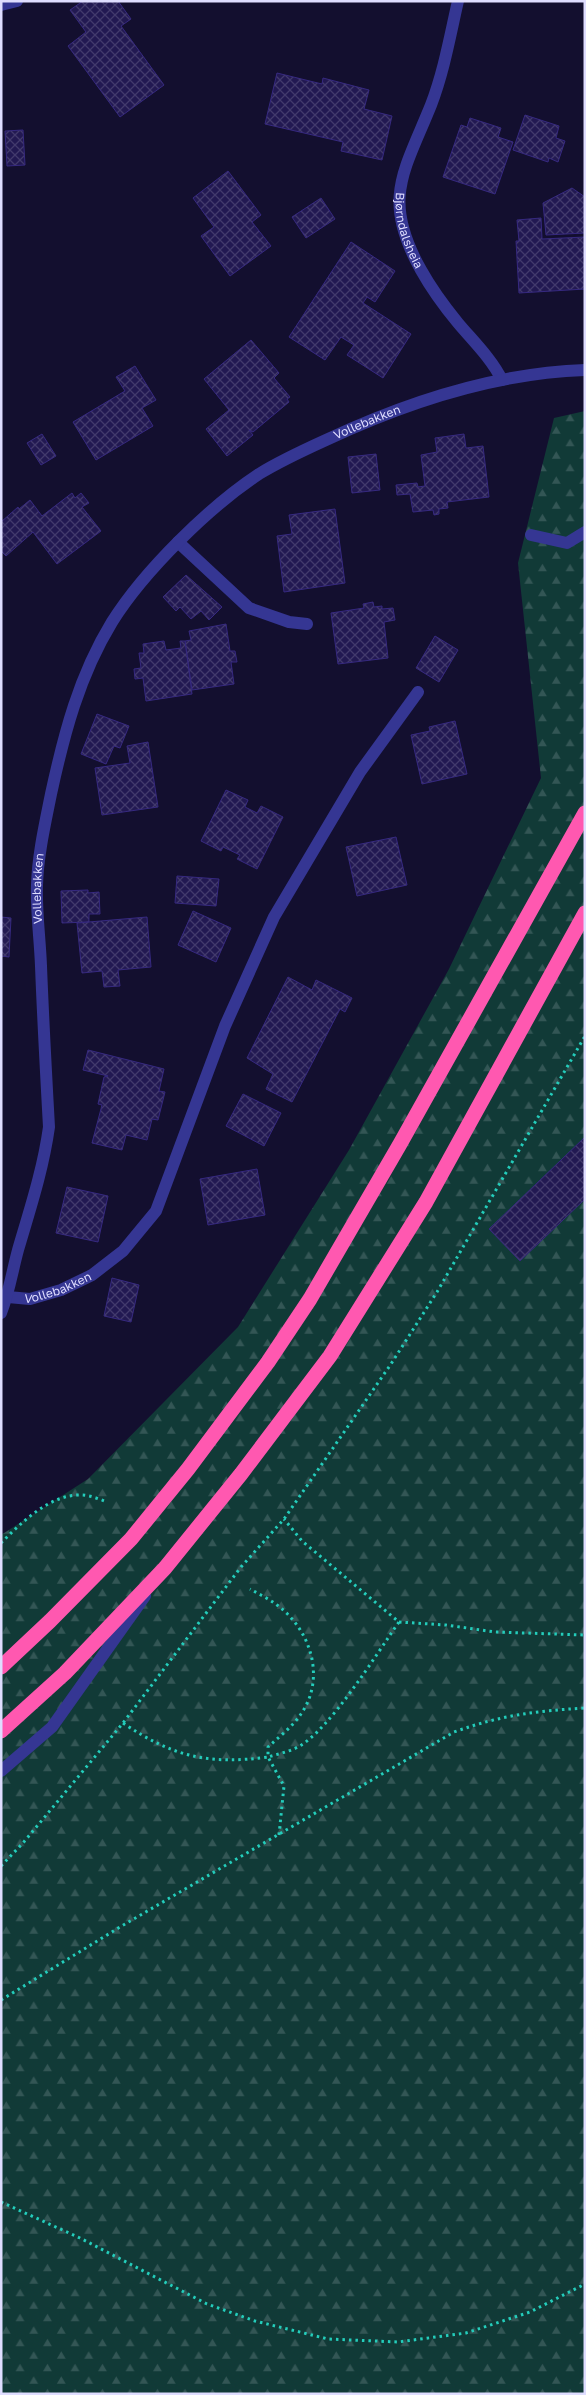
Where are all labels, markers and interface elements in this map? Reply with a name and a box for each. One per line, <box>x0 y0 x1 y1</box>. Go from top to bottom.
street label: Bjørndalsheia <box>392 192 427 271</box>
street label: Vollebakken <box>331 401 402 442</box>
street label: Vollebakken <box>29 852 47 925</box>
street label: Vollebakken <box>24 1268 94 1306</box>

